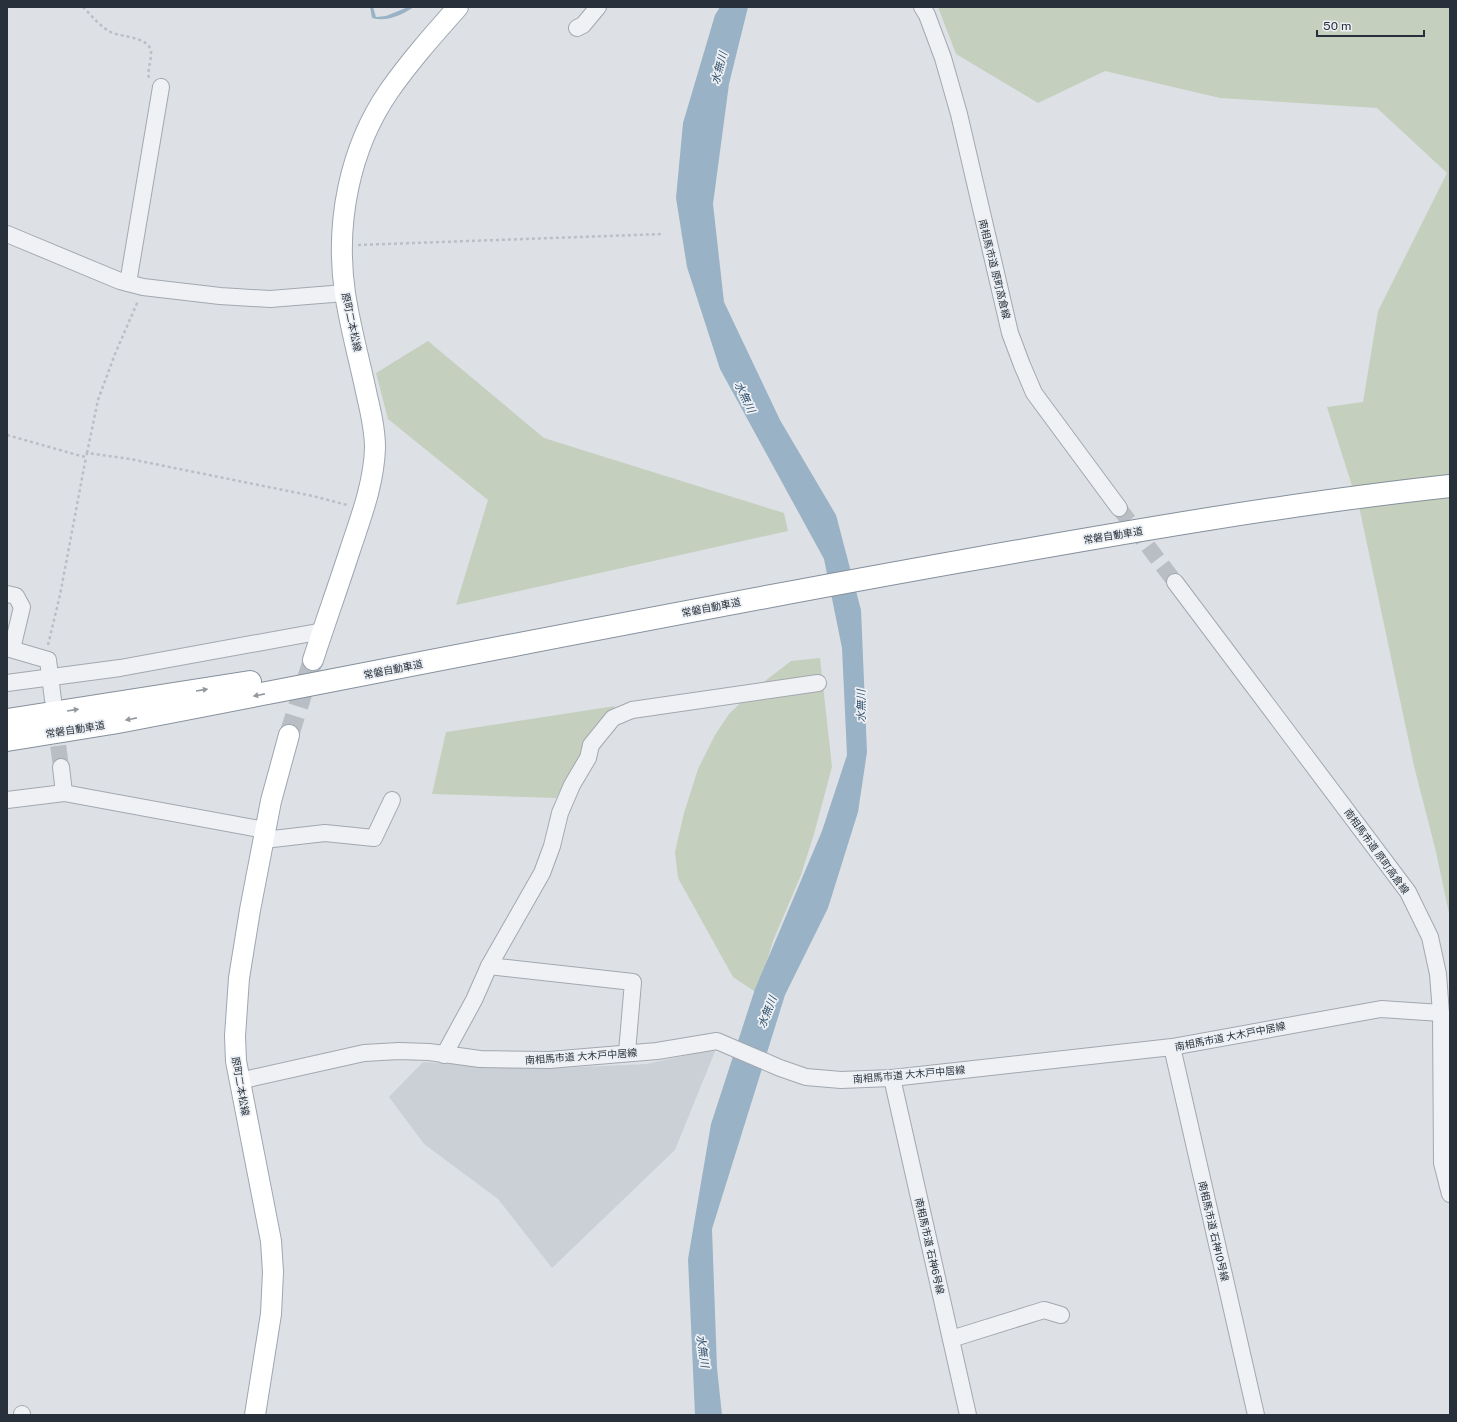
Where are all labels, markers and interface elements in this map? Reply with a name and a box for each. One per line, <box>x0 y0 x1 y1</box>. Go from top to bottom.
scale bar <box>1317 12 1424 38</box>
text: 50 m <box>1323 19 1351 33</box>
water label: 水無川 <box>709 50 729 85</box>
street label: 南相馬市道 原町高倉線 <box>977 218 1013 320</box>
street label: 原町二本松線 <box>340 291 364 353</box>
water label: 水無川 <box>732 380 758 415</box>
street label: 常磐自動車道 <box>1082 524 1144 546</box>
street label: 常磐自動車道 <box>680 595 742 619</box>
street label: 常磐自動車道 <box>362 657 424 681</box>
one-way arrow <box>195 686 208 692</box>
water label: 水無川 <box>855 689 867 723</box>
one-way arrow <box>253 692 265 698</box>
one-way arrow <box>67 707 79 713</box>
one-way arrow <box>125 717 138 723</box>
street label: 常磐自動車道 <box>44 718 106 740</box>
street label: 南相馬市道 原町高倉線 <box>1342 806 1412 896</box>
water label: 水無川 <box>755 994 779 1030</box>
street label: 南相馬市道 大木戸中居線 <box>1174 1019 1286 1053</box>
street label: 南相馬市道 大木戸中居線 <box>524 1046 638 1066</box>
street label: 原町二本松線 <box>230 1055 252 1117</box>
street label: 南相馬市道 大木戸中居線 <box>852 1063 966 1085</box>
street label: 南相馬市道 石神10号線 <box>1197 1180 1231 1282</box>
street label: 南相馬市道 石神6号線 <box>913 1197 947 1295</box>
water label: 水無川 <box>695 1334 711 1369</box>

